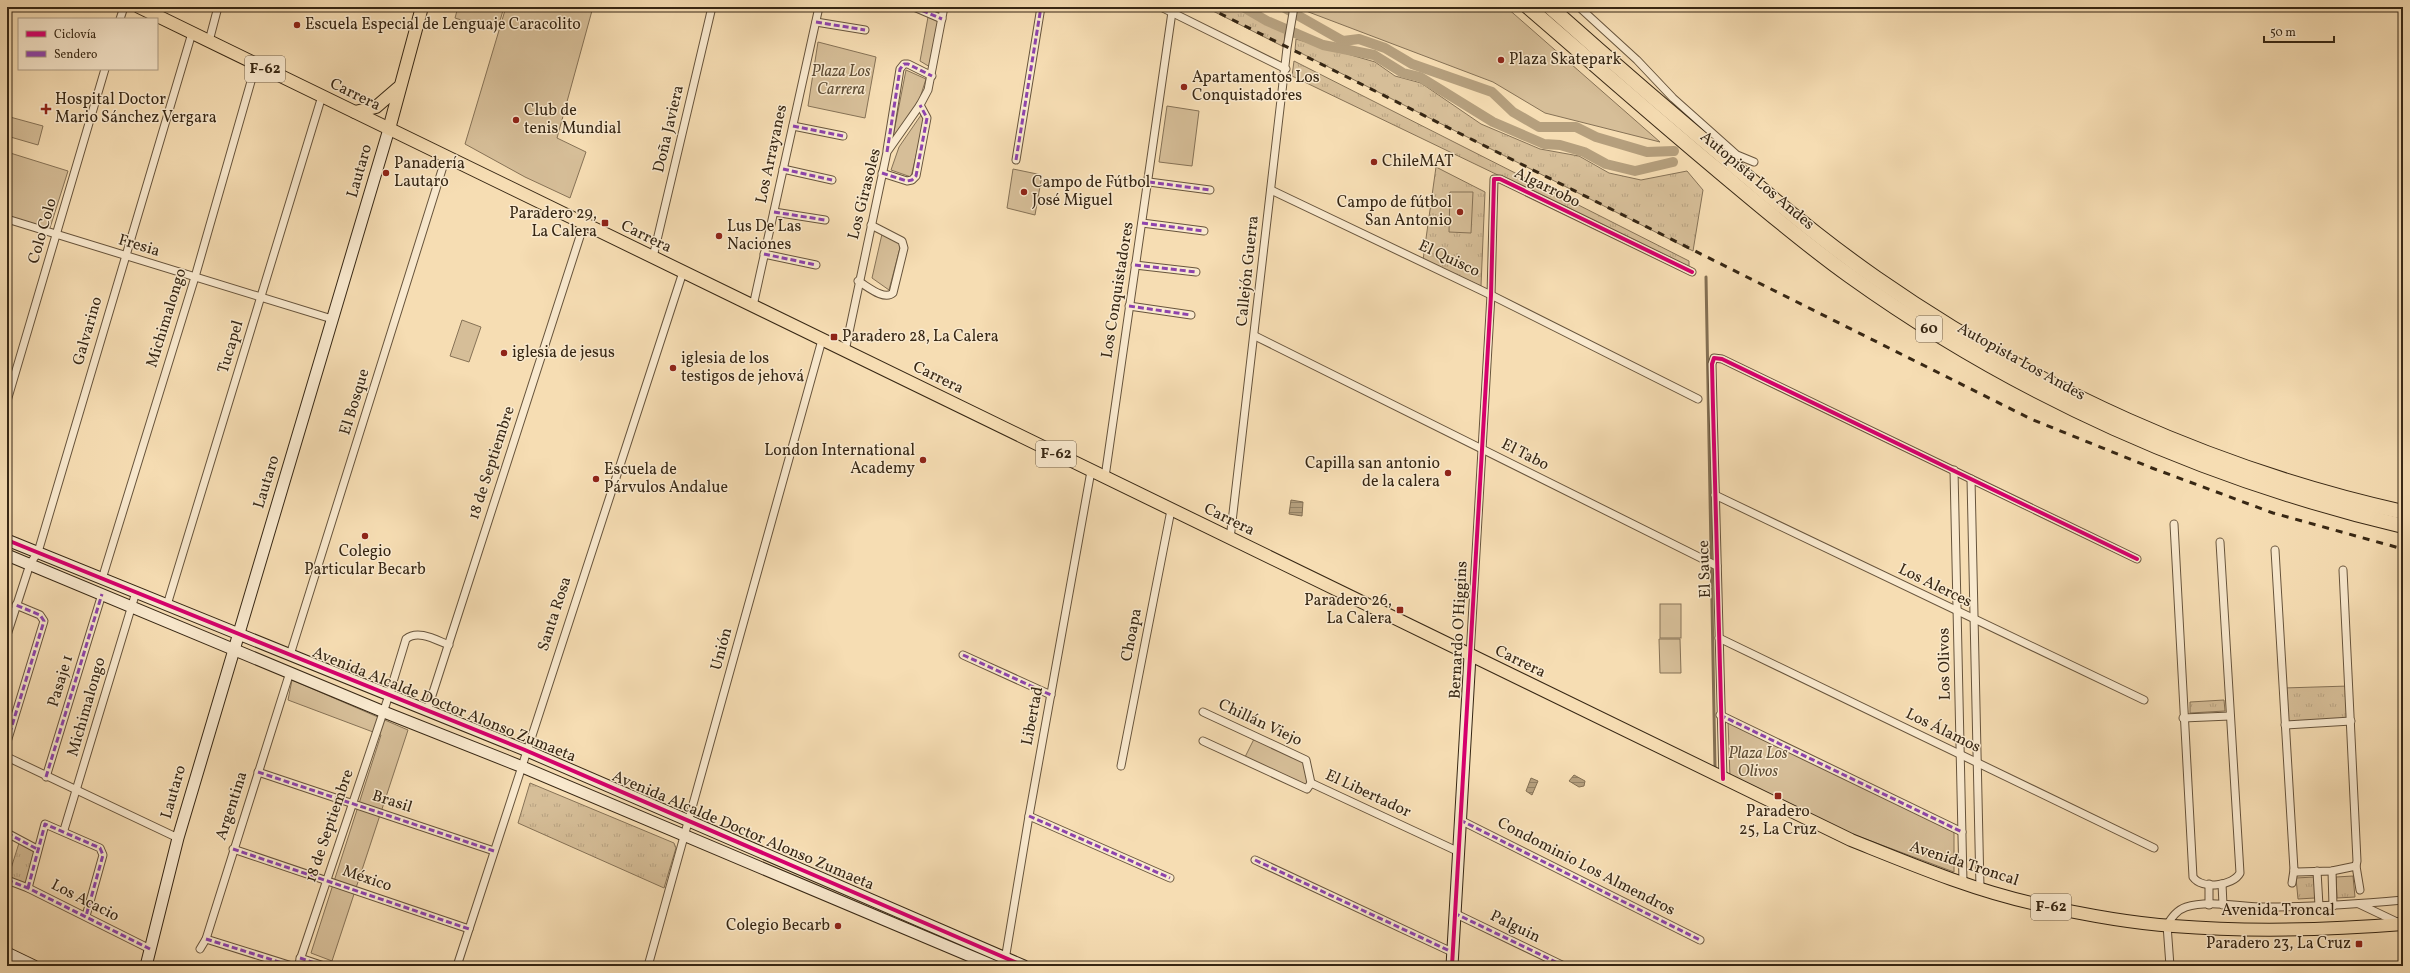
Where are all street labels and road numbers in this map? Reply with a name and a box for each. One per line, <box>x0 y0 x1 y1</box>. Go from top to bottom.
road number: F-62 <box>245 56 285 82</box>
street label: Carrera <box>326 73 384 117</box>
street label: Doña Javiera <box>648 83 690 175</box>
street label: Los Arrayanes <box>751 103 793 205</box>
street label: Autopista Los Andes <box>1695 126 1819 236</box>
street label: Lautaro <box>342 142 378 200</box>
street label: Los Girasoles <box>843 146 887 242</box>
street label: Algarrobo <box>1510 163 1584 213</box>
street label: Colo Colo <box>23 196 63 266</box>
street label: Carrera <box>617 215 675 259</box>
street label: Callejón Guerra <box>1231 215 1265 327</box>
street label: Los Conquistadores <box>1096 220 1140 360</box>
street label: Fresia <box>115 229 163 263</box>
street label: El Quisco <box>1415 235 1483 283</box>
street label: Michimalongo <box>141 266 193 370</box>
street label: Galvarino <box>68 294 108 368</box>
road number: 60 <box>1916 316 1942 342</box>
street label: Tucapel <box>213 318 250 376</box>
street label: Autopista Los Andes <box>1953 318 2089 406</box>
street label: Carrera <box>909 356 967 400</box>
street label: El Bosque <box>334 366 376 438</box>
street label: 18 de Septiembre <box>463 403 521 523</box>
street label: El Tabo <box>1497 434 1553 476</box>
road number: F-62 <box>1036 441 1076 467</box>
street label: Lautaro <box>248 453 286 511</box>
street label: Carrera <box>1200 498 1258 542</box>
street label: El Sauce <box>1693 540 1717 598</box>
street label: Los Alerces <box>1894 559 1976 613</box>
street label: Bernardo O'Higgins <box>1444 560 1474 700</box>
street label: Santa Rosa <box>533 574 577 654</box>
street label: Choapa <box>1116 607 1148 663</box>
street label: Unión <box>706 625 738 673</box>
street label: Los Olivos <box>1933 627 1957 700</box>
street label: Carrera <box>1491 640 1549 684</box>
street label: Avenida Alcalde Doctor Alonso Zumaeta <box>309 642 579 768</box>
street label: Pasaje 1 <box>43 652 79 710</box>
street label: Michimalongo <box>62 655 112 759</box>
street label: Libertad <box>1017 685 1049 747</box>
street label: Chillán Viejo <box>1214 694 1306 752</box>
street label: Los Álamos <box>1902 703 1984 759</box>
street label: Lautaro <box>156 763 192 821</box>
street label: El Libertador <box>1322 765 1415 824</box>
street label: Avenida Alcalde Doctor Alonso Zumaeta <box>609 766 877 896</box>
street label: 18 de Septiembre <box>300 767 360 885</box>
street label: Argentina <box>211 769 253 843</box>
street label: Brasil <box>369 785 415 819</box>
street label: Condominio Los Almendros <box>1493 812 1679 922</box>
street label: Avenida Troncal <box>1907 836 2022 892</box>
street label: México <box>339 860 395 898</box>
street label: Los Acacio <box>47 874 123 928</box>
road number: F-62 <box>2031 894 2071 920</box>
street label: Avenida Troncal <box>2221 900 2335 922</box>
street label: Palguin <box>1486 905 1544 949</box>

